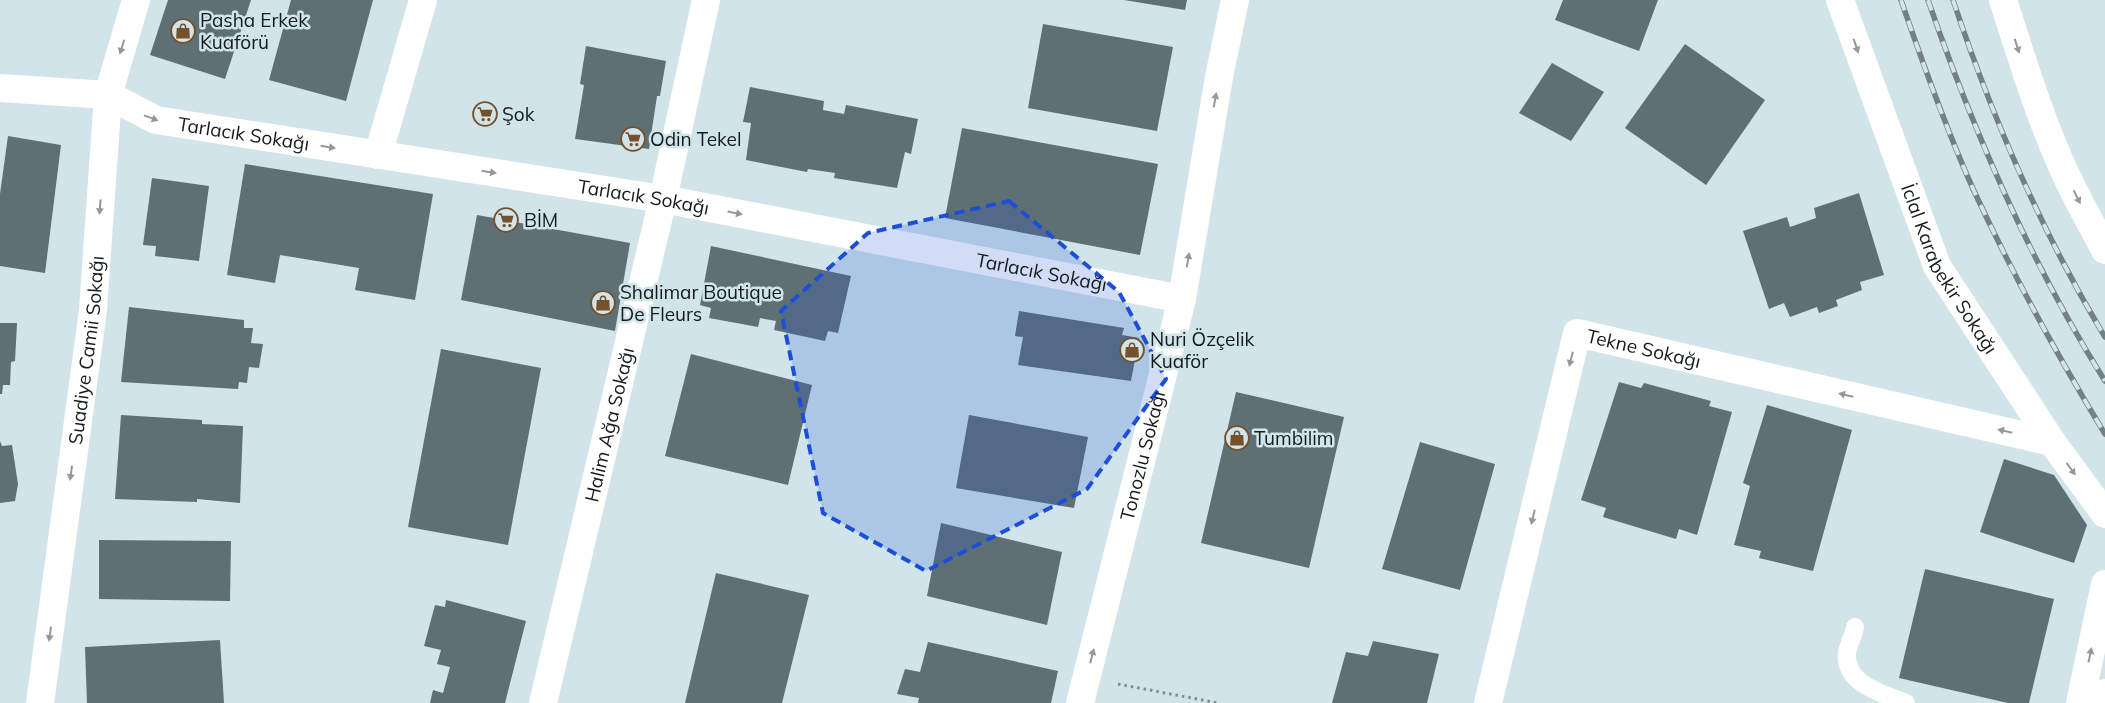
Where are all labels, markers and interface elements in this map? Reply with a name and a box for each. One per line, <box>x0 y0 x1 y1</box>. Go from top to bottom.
place label: Pasha Erkek Kuaförü <box>200 8 308 54</box>
shop icon: Pasha Erkek Kuaförü <box>170 18 196 44</box>
one-way arrow <box>118 39 126 54</box>
one-way arrow <box>1852 39 1860 54</box>
one-way arrow <box>2014 39 2022 54</box>
one-way arrow <box>1212 91 1220 107</box>
supermarket icon: Şok <box>472 101 498 127</box>
place label: Şok <box>502 102 535 126</box>
street label: Tarlacık Sokağı <box>176 112 311 156</box>
one-way arrow <box>144 114 159 122</box>
supermarket icon: Odin Tekel <box>620 126 646 152</box>
place label: Odin Tekel <box>650 127 741 151</box>
one-way arrow <box>321 143 337 151</box>
one-way arrow <box>481 168 497 176</box>
street label: Tarlacık Sokağı <box>576 174 711 220</box>
street label: İclal Karabekir Sokağı <box>1896 180 2003 358</box>
one-way arrow <box>2073 190 2081 205</box>
one-way arrow <box>96 199 104 215</box>
supermarket icon: BİM <box>493 207 519 233</box>
place label: BİM <box>524 208 558 232</box>
one-way arrow <box>728 209 744 217</box>
street label: Tarlacık Sokağı <box>974 248 1109 296</box>
one-way arrow <box>1185 252 1193 268</box>
street label: Suadiye Camii Sokağı <box>63 255 109 446</box>
place label: Shalimar Boutique De Fleurs <box>620 280 782 326</box>
shop icon: Shalimar Boutique De Fleurs <box>590 290 616 316</box>
street label: Tekne Sokağı <box>1584 324 1703 373</box>
place label: Nuri Özçelik Kuaför <box>1150 327 1254 373</box>
shop icon: Nuri Özçelik Kuaför <box>1119 337 1145 363</box>
street label: Halim Ağa Sokağı <box>579 345 639 505</box>
one-way arrow <box>1567 351 1575 366</box>
street label: Tonozlu Sokağı <box>1115 388 1170 523</box>
one-way arrow <box>1839 391 1854 399</box>
shop icon: Tumbilim <box>1224 425 1250 451</box>
place label: Tumbilim <box>1254 426 1333 450</box>
one-way arrow <box>1997 427 2012 435</box>
one-way arrow <box>2066 462 2076 476</box>
one-way arrow <box>67 465 75 481</box>
one-way arrow <box>1529 509 1537 524</box>
one-way arrow <box>46 626 54 642</box>
one-way arrow <box>1088 648 1096 663</box>
one-way arrow <box>2086 648 2094 663</box>

